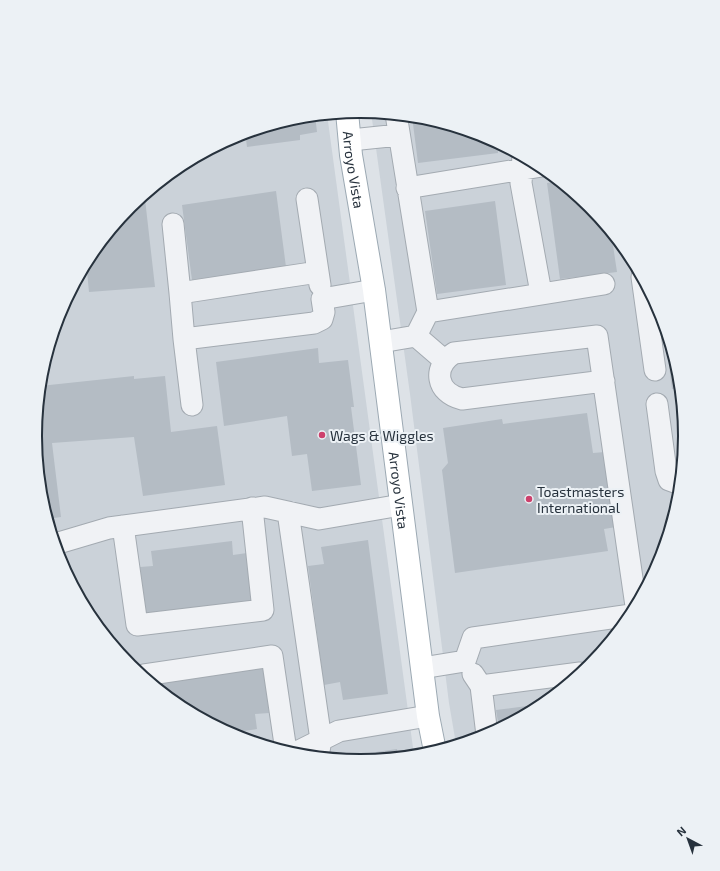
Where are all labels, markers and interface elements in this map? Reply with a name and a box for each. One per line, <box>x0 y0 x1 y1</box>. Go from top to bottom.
street label: Arroyo Vista <box>340 130 368 209</box>
place label: Wags & Wiggles <box>330 427 434 444</box>
marker: Wags & Wiggles <box>317 430 327 440</box>
street label: Arroyo Vista <box>386 451 413 530</box>
place label: Toastmasters International <box>537 483 624 516</box>
marker: Toastmasters International <box>524 494 534 504</box>
north arrow <box>668 819 708 859</box>
text: N <box>674 824 688 839</box>

